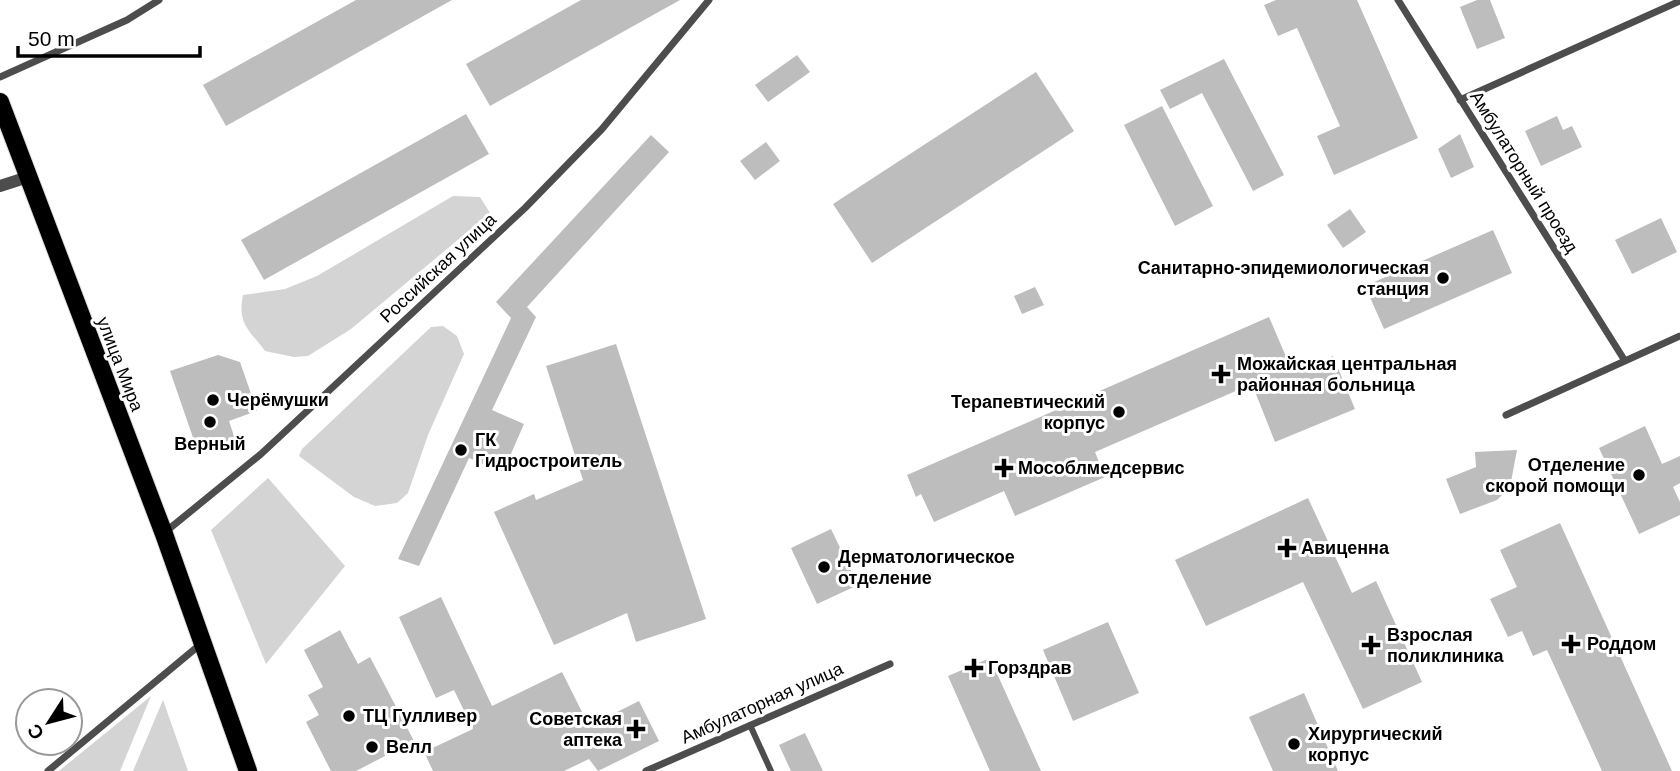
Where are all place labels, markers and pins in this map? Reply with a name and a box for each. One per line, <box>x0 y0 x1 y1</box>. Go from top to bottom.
place label: Санитарно-эпидемиологическая станция <box>1138 258 1429 299</box>
marker: Санитарно-эпидемиологическая станция <box>1435 270 1451 286</box>
place label: Можайская центральная районная больница <box>1237 354 1457 395</box>
marker: Можайская центральная районная больница <box>1211 364 1231 384</box>
place label: Черёмушки <box>227 390 329 410</box>
marker: Черёмушки <box>205 392 221 408</box>
place label: Терапевтический корпус <box>951 392 1105 433</box>
marker: Терапевтический корпус <box>1111 404 1127 420</box>
marker: Верный <box>202 414 218 430</box>
place label: ГК Гидростроитель <box>475 430 622 471</box>
place label: Верный <box>174 434 246 454</box>
marker: ГК Гидростроитель <box>453 442 469 458</box>
place label: Отделение скорой помощи <box>1485 455 1625 496</box>
place label: Мособлмедсервис <box>1018 458 1185 478</box>
marker: Мособлмедсервис <box>996 460 1012 476</box>
marker: Отделение скорой помощи <box>1631 467 1647 483</box>
place label: Авиценна <box>1301 538 1390 558</box>
marker: Авиценна <box>1279 540 1295 556</box>
place label: Дерматологическое отделение <box>838 547 1015 588</box>
marker: Дерматологическое отделение <box>816 559 832 575</box>
place label: Взрослая поликлиника <box>1387 625 1505 666</box>
marker: Роддом <box>1561 634 1581 654</box>
place label: Роддом <box>1587 634 1656 654</box>
marker: Взрослая поликлиника <box>1361 635 1381 655</box>
place label: Горздрав <box>988 658 1072 678</box>
marker: Горздрав <box>966 660 982 676</box>
place label: ТЦ Гулливер <box>363 706 477 726</box>
marker: ТЦ Гулливер <box>341 708 357 724</box>
place label: Советская аптека <box>529 709 623 750</box>
marker: Советская аптека <box>628 721 644 737</box>
place label: Хирургический корпус <box>1308 724 1443 765</box>
marker: Хирургический корпус <box>1286 736 1302 752</box>
place label: Велл <box>386 737 432 757</box>
marker: Велл <box>364 739 380 755</box>

